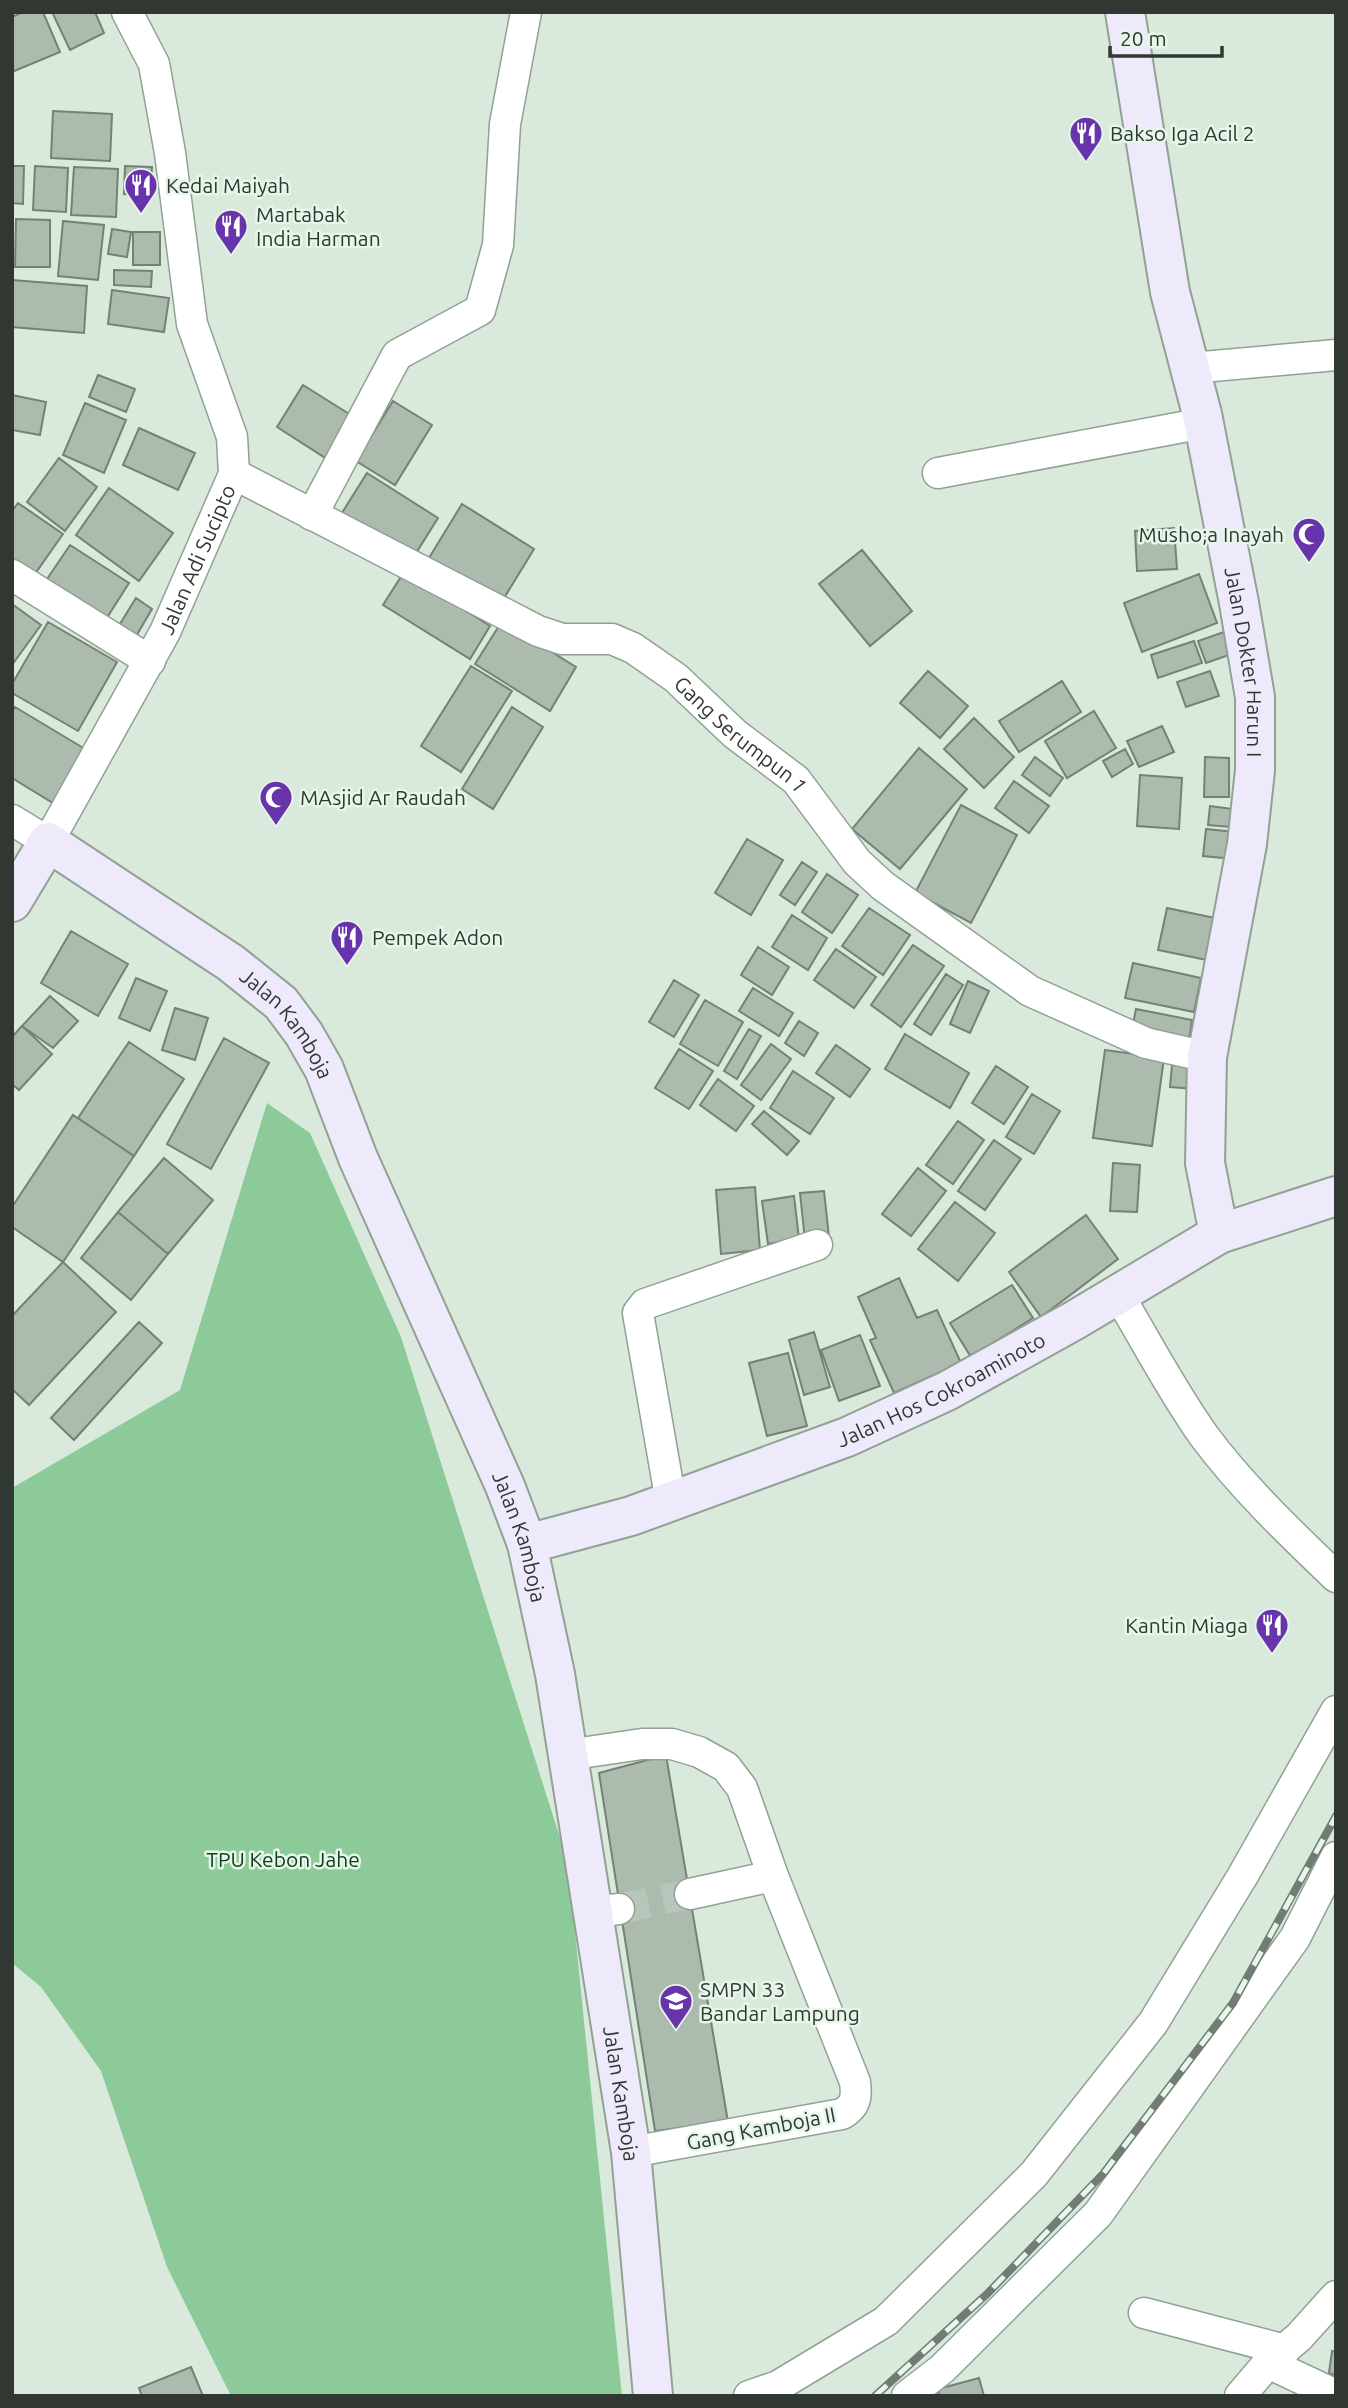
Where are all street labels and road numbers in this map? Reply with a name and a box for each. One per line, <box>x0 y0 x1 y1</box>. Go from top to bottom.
street label: Jalan Adi Sucipto <box>154 481 240 638</box>
street label: Jalan Dokter Harun I <box>1220 565 1267 757</box>
street label: Gang Serumpun 1 <box>670 671 813 797</box>
street label: Jalan Kamboja <box>236 963 338 1082</box>
street label: Jalan Hos Cokroaminoto <box>834 1327 1049 1452</box>
street label: Jalan Kamboja <box>488 1467 551 1604</box>
street label: Jalan Kamboja <box>599 2024 644 2162</box>
street label: Gang Kamboja II <box>684 2102 838 2154</box>

